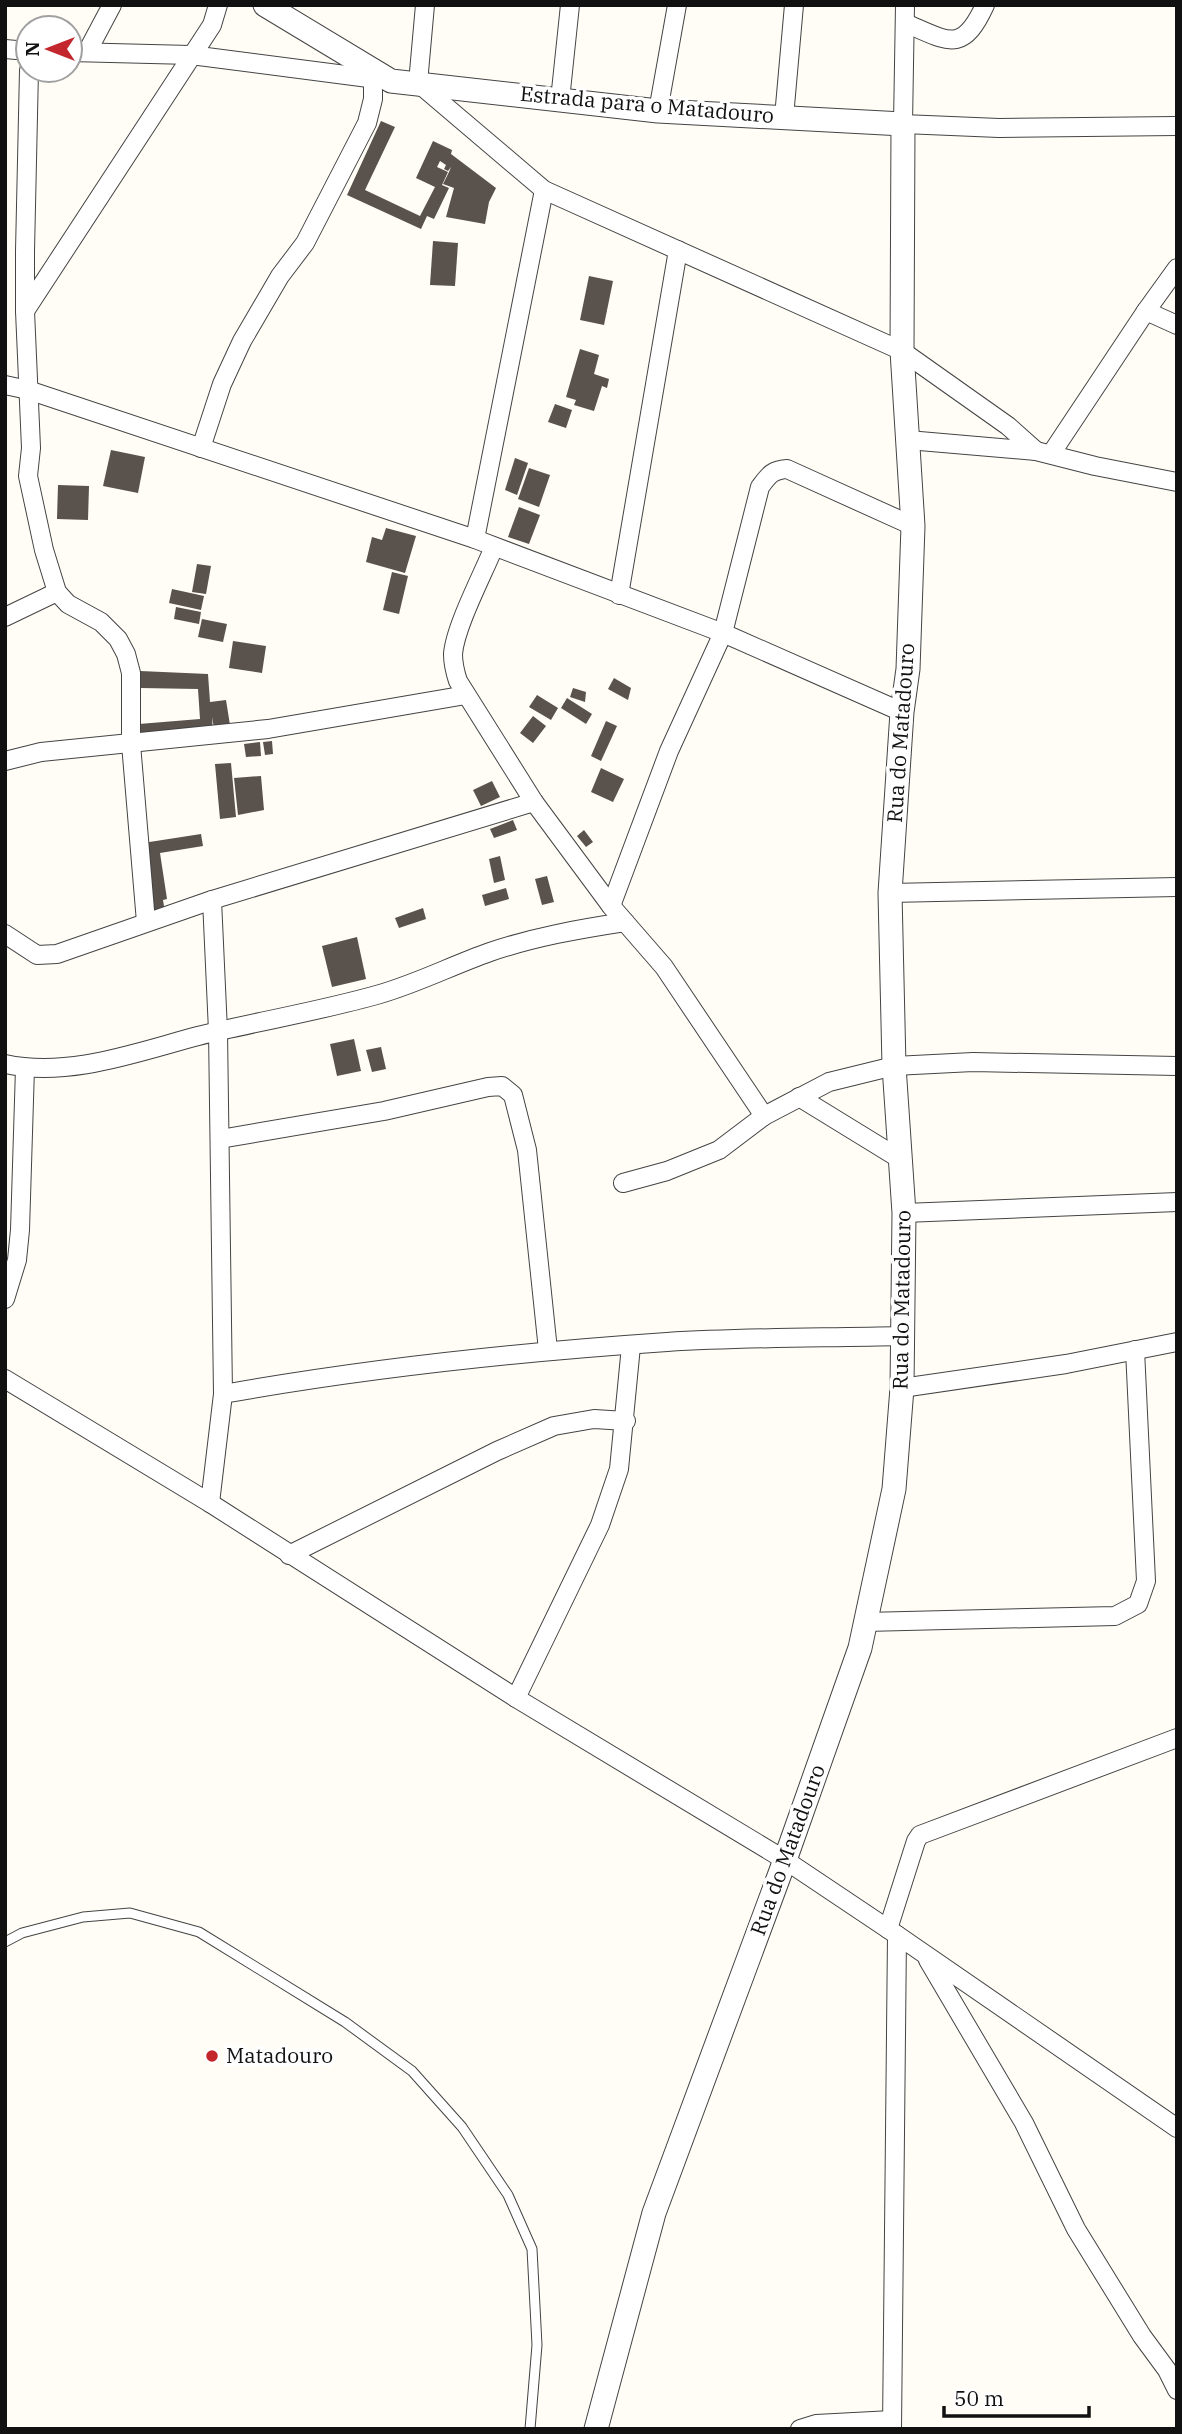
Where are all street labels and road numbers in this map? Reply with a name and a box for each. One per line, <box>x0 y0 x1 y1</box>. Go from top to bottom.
street label: Estrada para o Matadouro <box>519 79 775 129</box>
street label: Rua do Matadouro <box>880 642 920 824</box>
street label: Rua do Matadouro <box>885 1210 917 1390</box>
street label: Rua do Matadouro <box>743 1760 831 1939</box>

